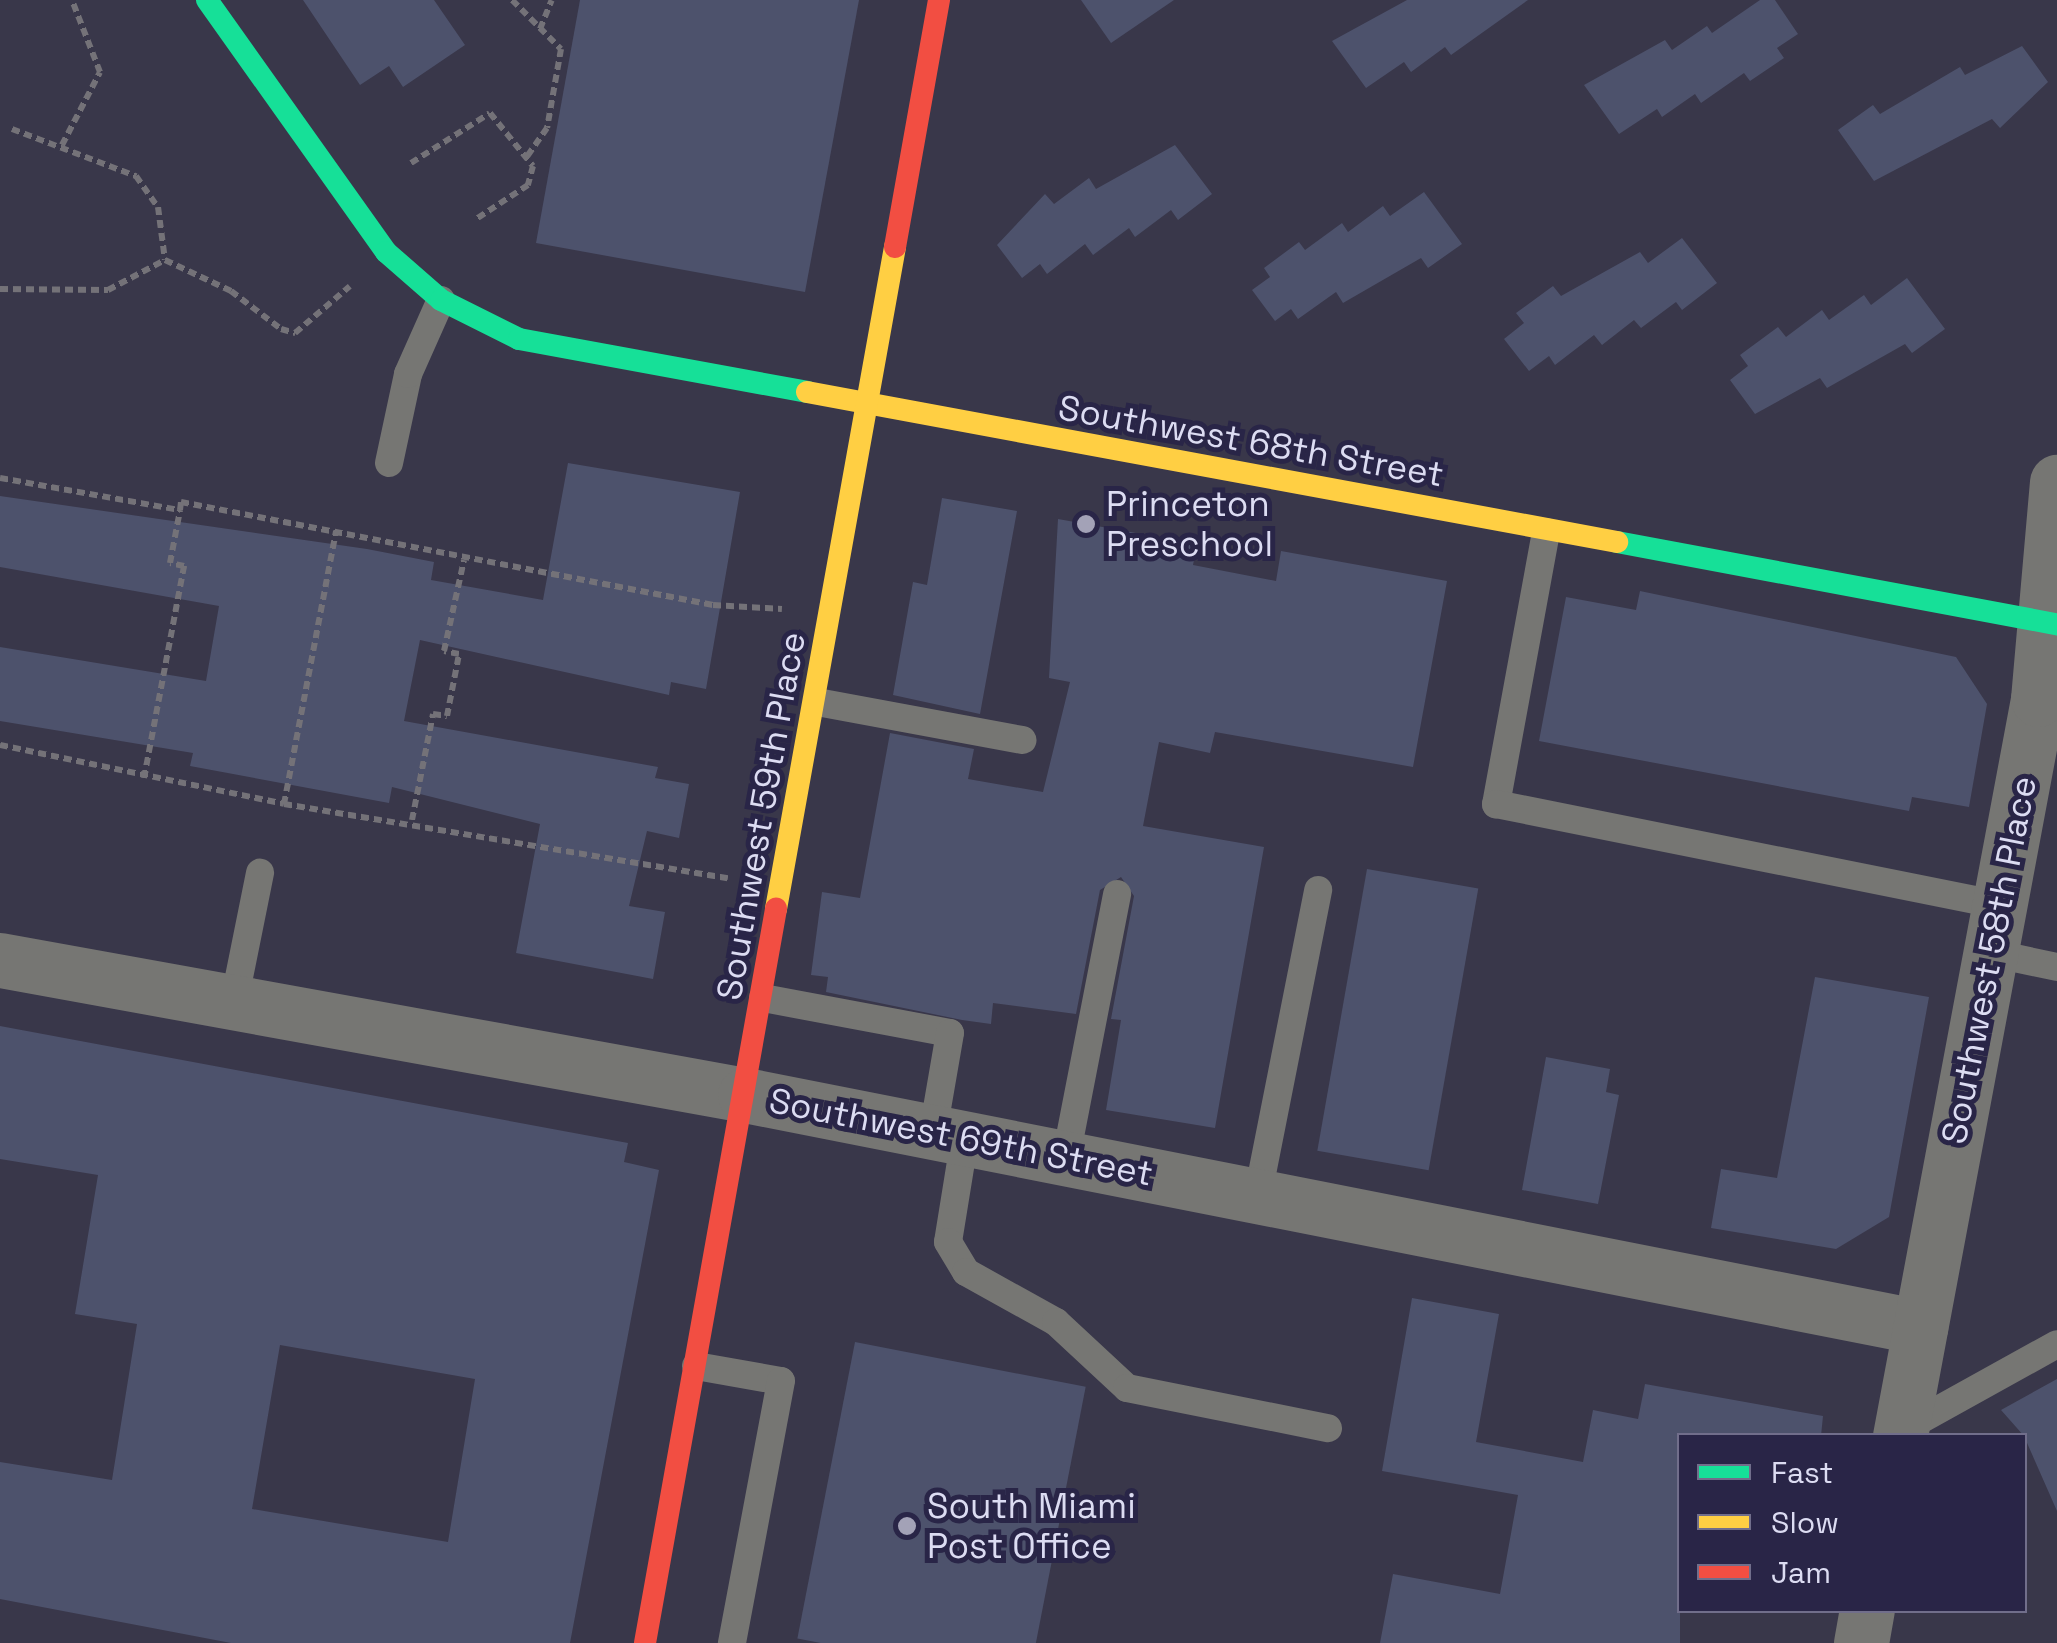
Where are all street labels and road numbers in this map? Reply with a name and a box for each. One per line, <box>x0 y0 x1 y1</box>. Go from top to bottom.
street label: Southwest 68th Street <box>1055 386 1447 496</box>
street label: Southwest 59th Place <box>708 629 814 1003</box>
street label: Southwest 58th Place <box>1933 773 2045 1147</box>
street label: Southwest 69th Street <box>766 1079 1156 1195</box>

